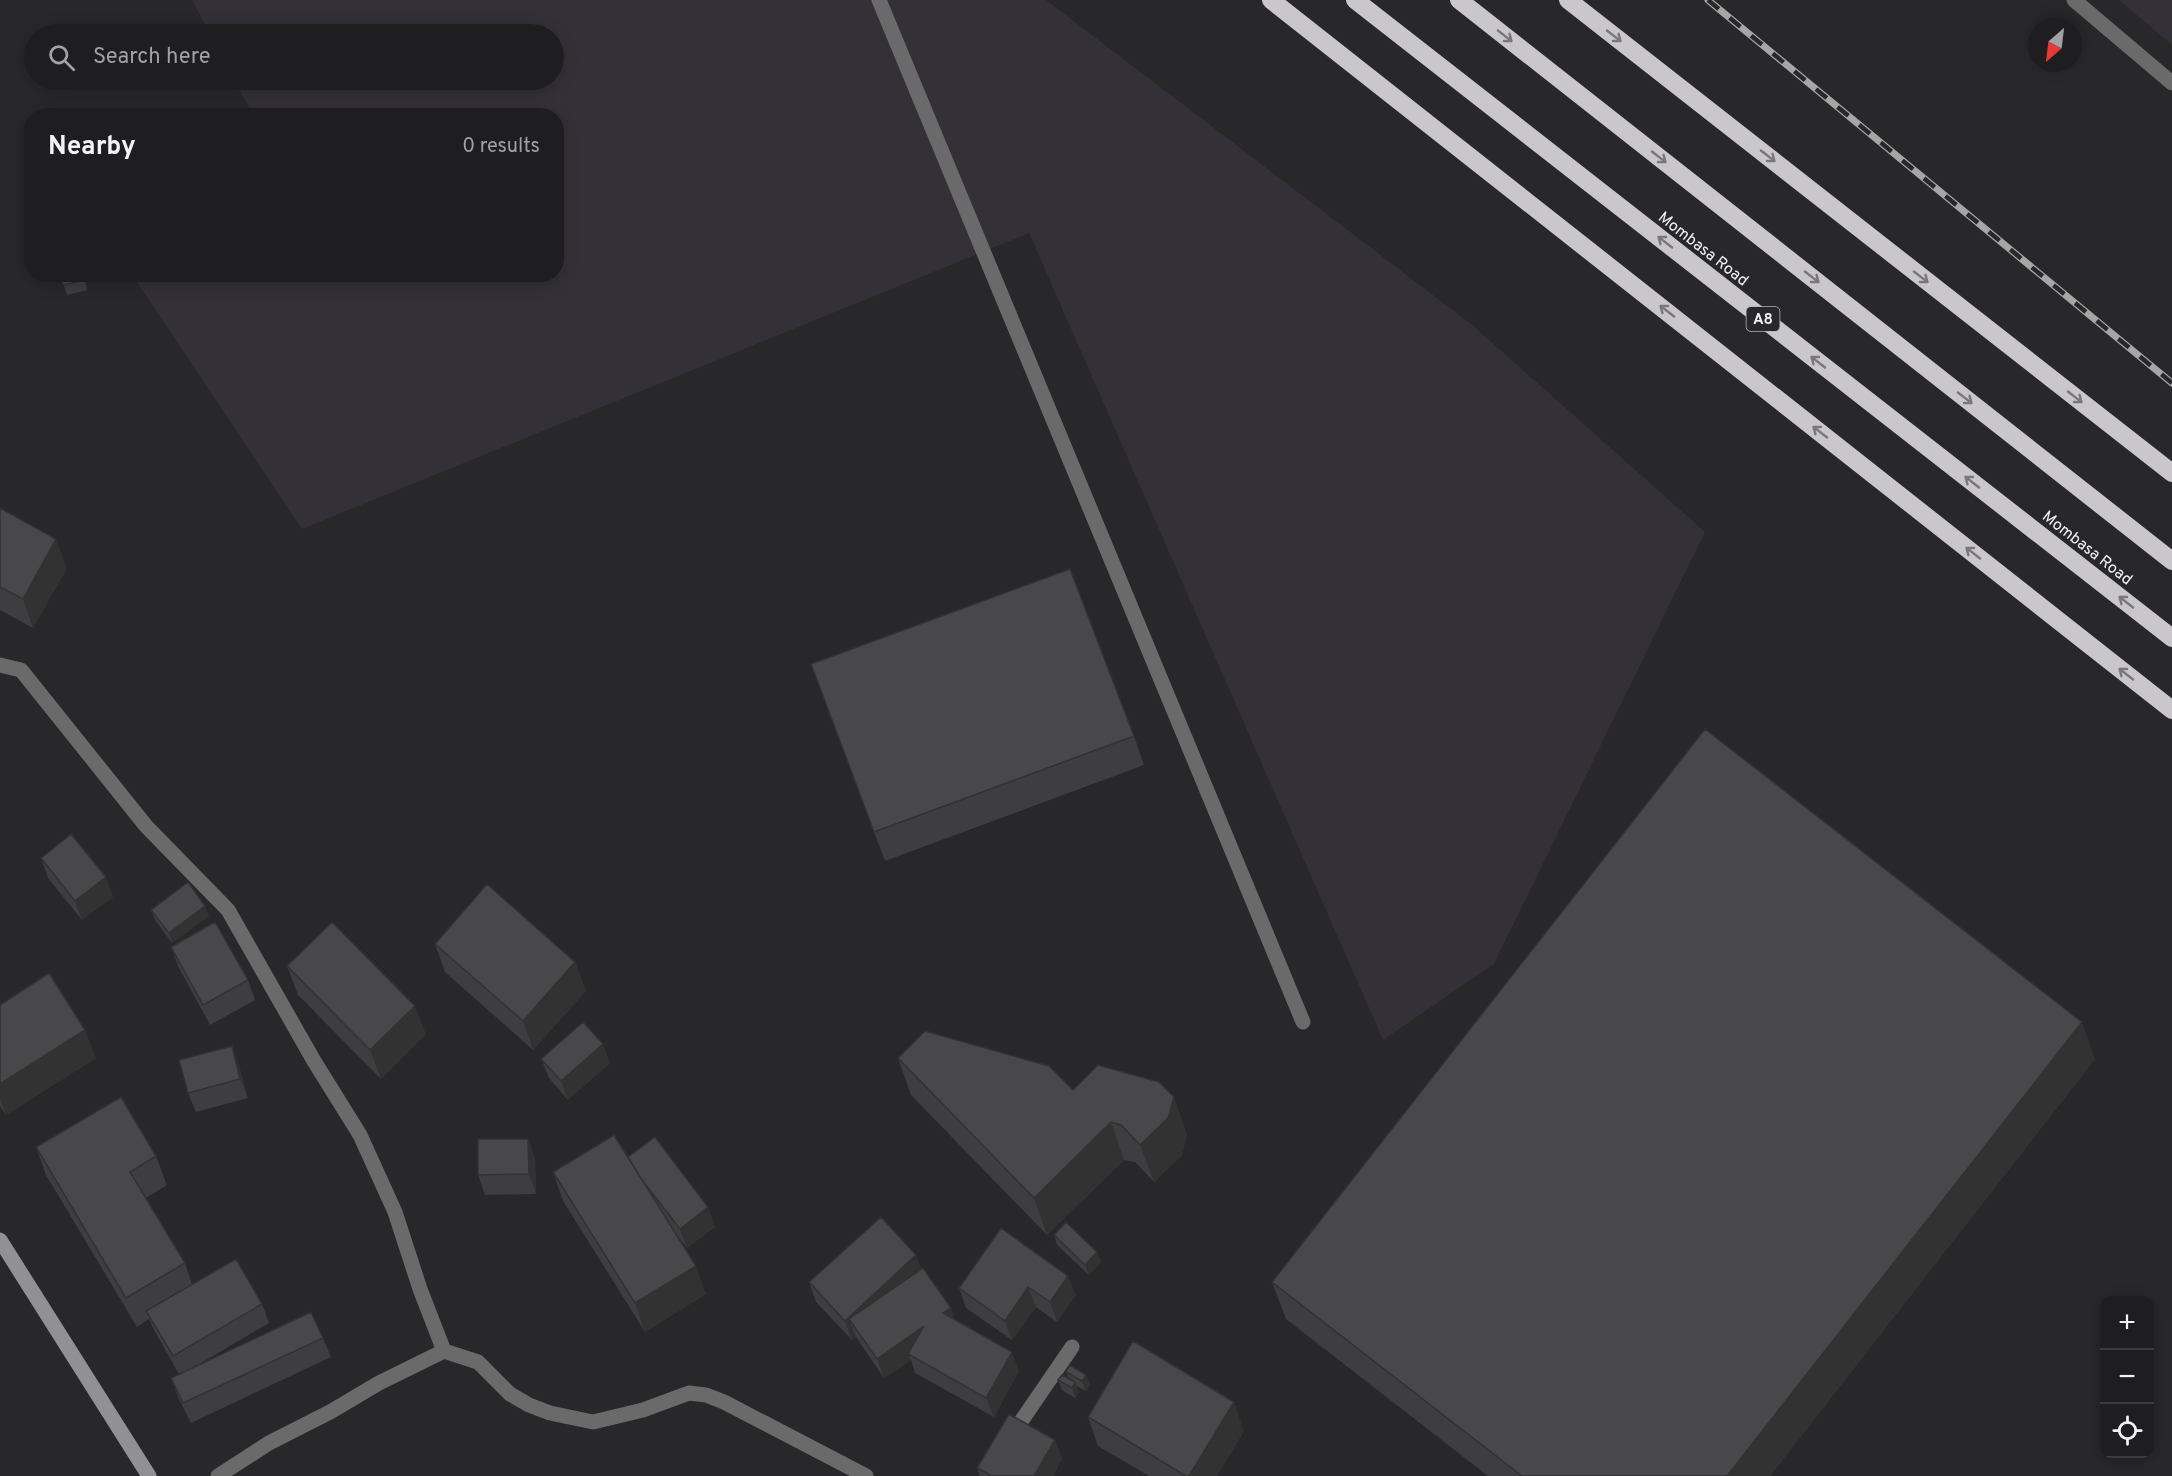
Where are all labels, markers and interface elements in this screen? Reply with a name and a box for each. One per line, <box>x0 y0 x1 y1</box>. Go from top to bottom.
north arrow <box>2028 18 2082 72</box>
search box <box>24 24 564 90</box>
one-way arrow <box>1497 30 1513 43</box>
one-way arrow <box>1606 30 1622 43</box>
icon: search <box>45 41 78 74</box>
text: Search here <box>93 44 211 71</box>
text: Nearby <box>48 131 136 164</box>
text: 0 results <box>462 134 540 160</box>
one-way arrow <box>1650 150 1666 163</box>
one-way arrow <box>1760 150 1776 163</box>
street label: Mombasa Road <box>1653 208 1752 291</box>
one-way arrow <box>1657 235 1673 248</box>
one-way arrow <box>1913 270 1929 283</box>
one-way arrow <box>1804 271 1820 284</box>
one-way arrow <box>1659 305 1675 318</box>
road number: A8 <box>1746 307 1780 331</box>
one-way arrow <box>1811 355 1827 368</box>
one-way arrow <box>2066 390 2082 403</box>
one-way arrow <box>1957 391 1973 404</box>
one-way arrow <box>1812 426 1828 439</box>
one-way arrow <box>1964 475 1980 488</box>
street label: Mombasa Road <box>2037 507 2136 590</box>
one-way arrow <box>1965 547 1981 560</box>
one-way arrow <box>2118 595 2134 608</box>
one-way arrow <box>2118 668 2134 681</box>
map controls <box>2100 1296 2154 1458</box>
button: + <box>2100 1296 2154 1350</box>
button: − <box>2100 1350 2154 1404</box>
button: locate <box>2100 1404 2154 1458</box>

